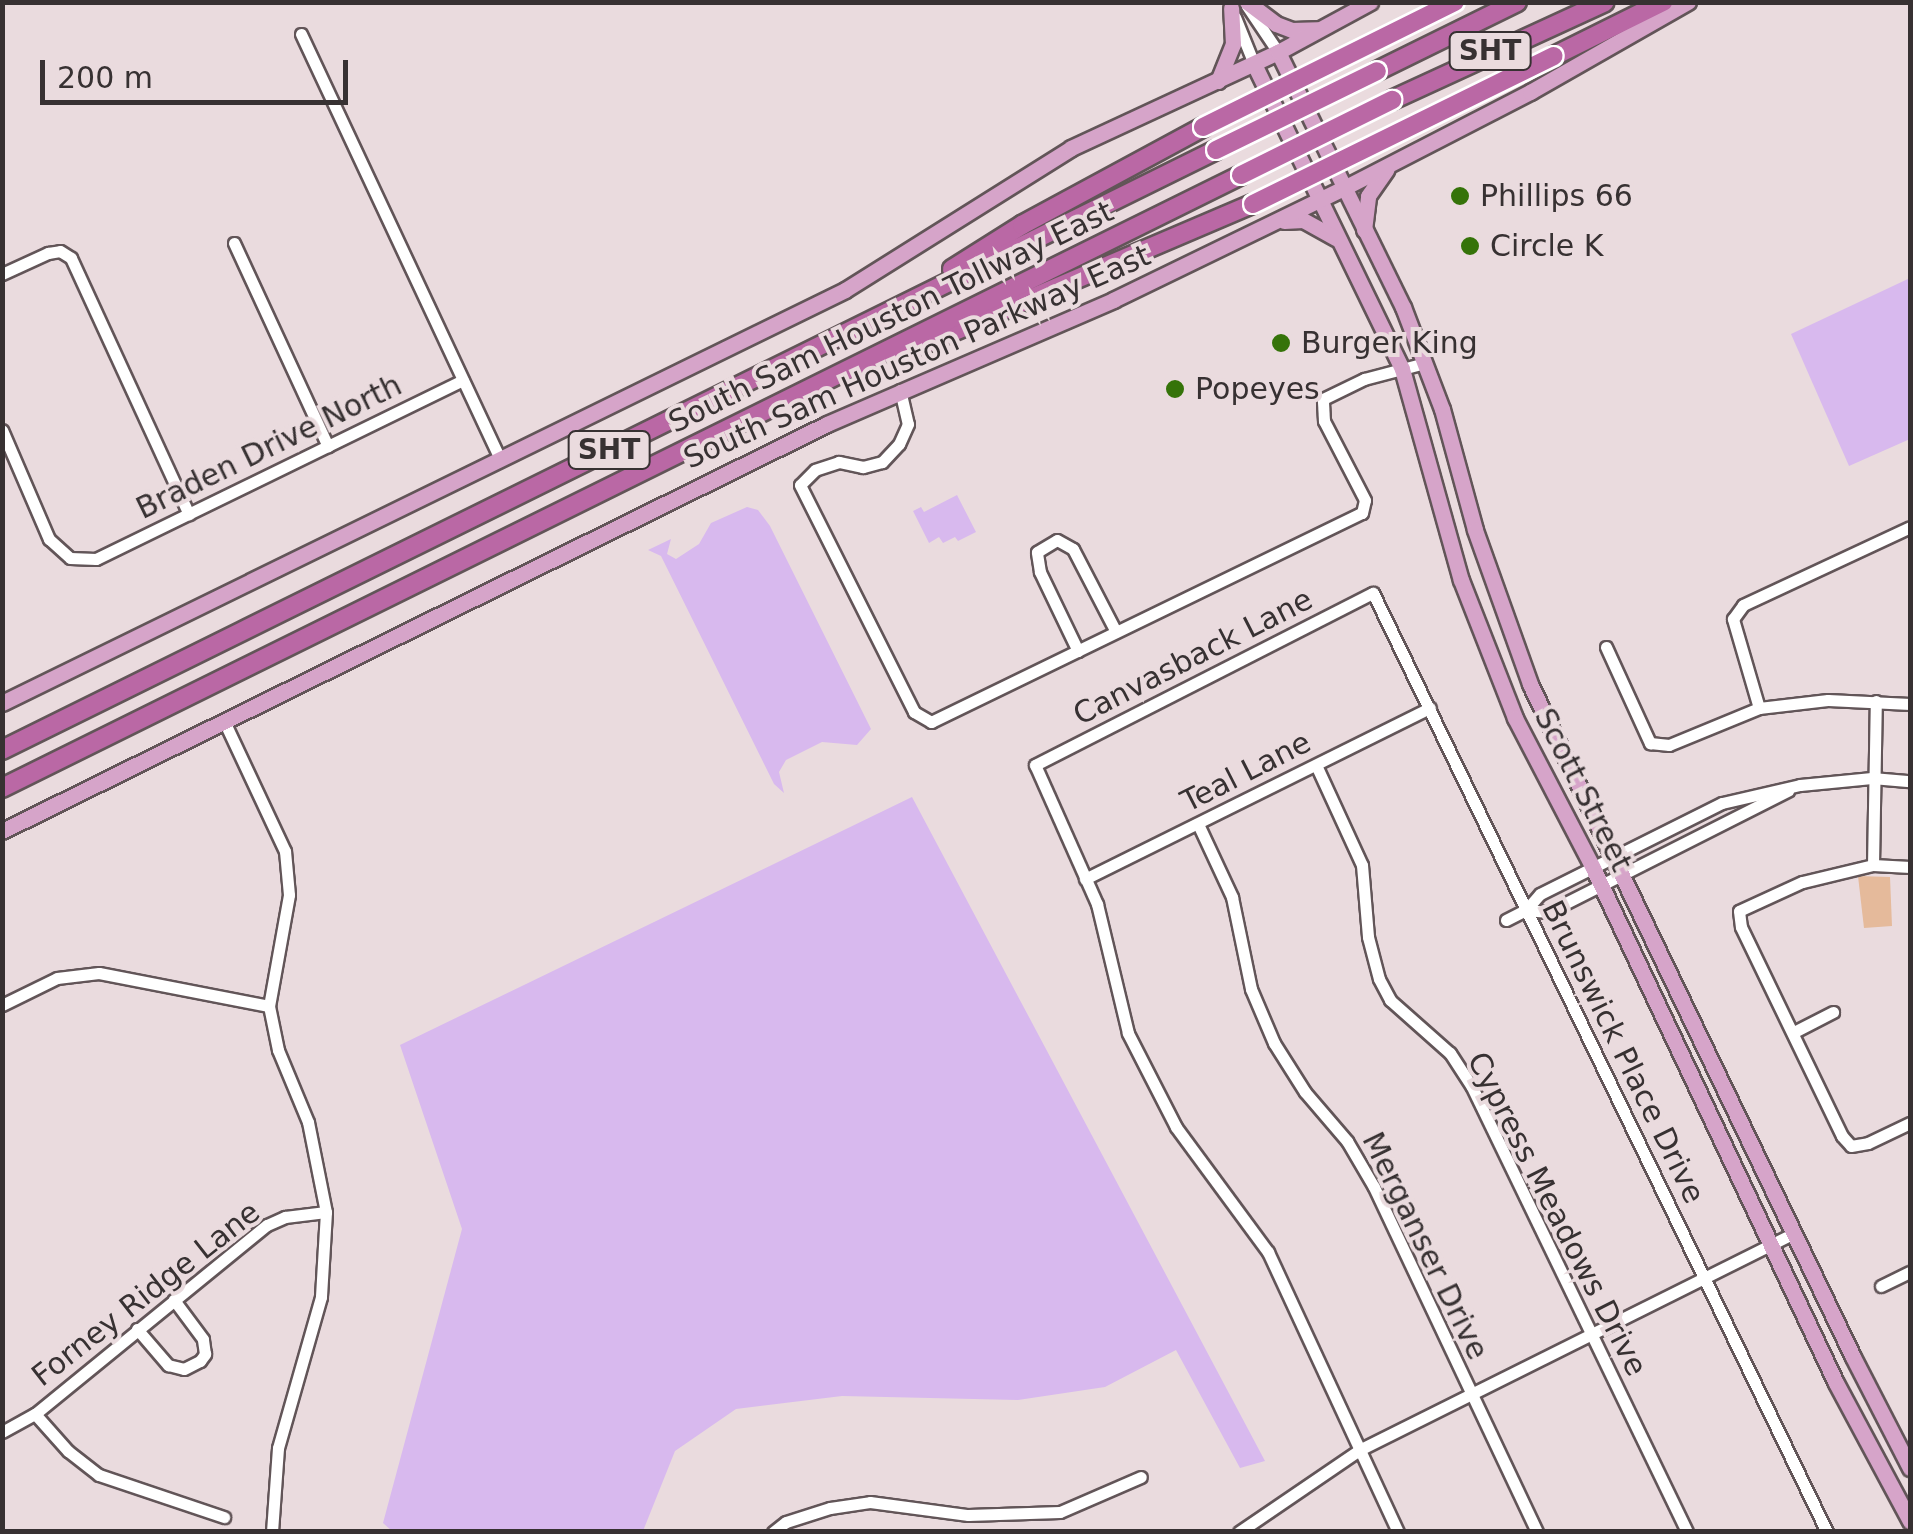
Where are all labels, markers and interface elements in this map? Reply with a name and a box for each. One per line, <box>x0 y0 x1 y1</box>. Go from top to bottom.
road number: SHT <box>1448 28 1532 74</box>
scale bar <box>45 40 352 102</box>
text: 200 m <box>57 60 153 95</box>
place label: Phillips 66 <box>1480 178 1633 214</box>
marker: Phillips 66 <box>1449 185 1471 207</box>
street label: South Sam Houston Tollway East <box>663 193 1119 441</box>
place label: Circle K <box>1490 228 1603 264</box>
marker: Circle K <box>1459 235 1481 257</box>
street label: South Sam Houston Parkway East <box>678 237 1156 477</box>
place label: Burger King <box>1301 325 1478 361</box>
marker: Burger King <box>1270 332 1292 354</box>
street label: Braden Drive North <box>130 367 408 527</box>
place label: Popeyes <box>1195 371 1320 407</box>
marker: Popeyes <box>1164 378 1186 400</box>
road number: SHT <box>566 427 652 473</box>
street label: Canvasback Lane <box>1067 581 1319 733</box>
street label: Scott Street <box>1527 702 1639 878</box>
street label: Teal Lane <box>1175 724 1317 820</box>
street label: Brunswick Place Drive <box>1534 895 1712 1209</box>
street label: Cypress Meadows Drive <box>1460 1046 1654 1382</box>
street label: Merganser Drive <box>1354 1126 1496 1366</box>
street label: Forney Ridge Lane <box>25 1194 267 1394</box>

